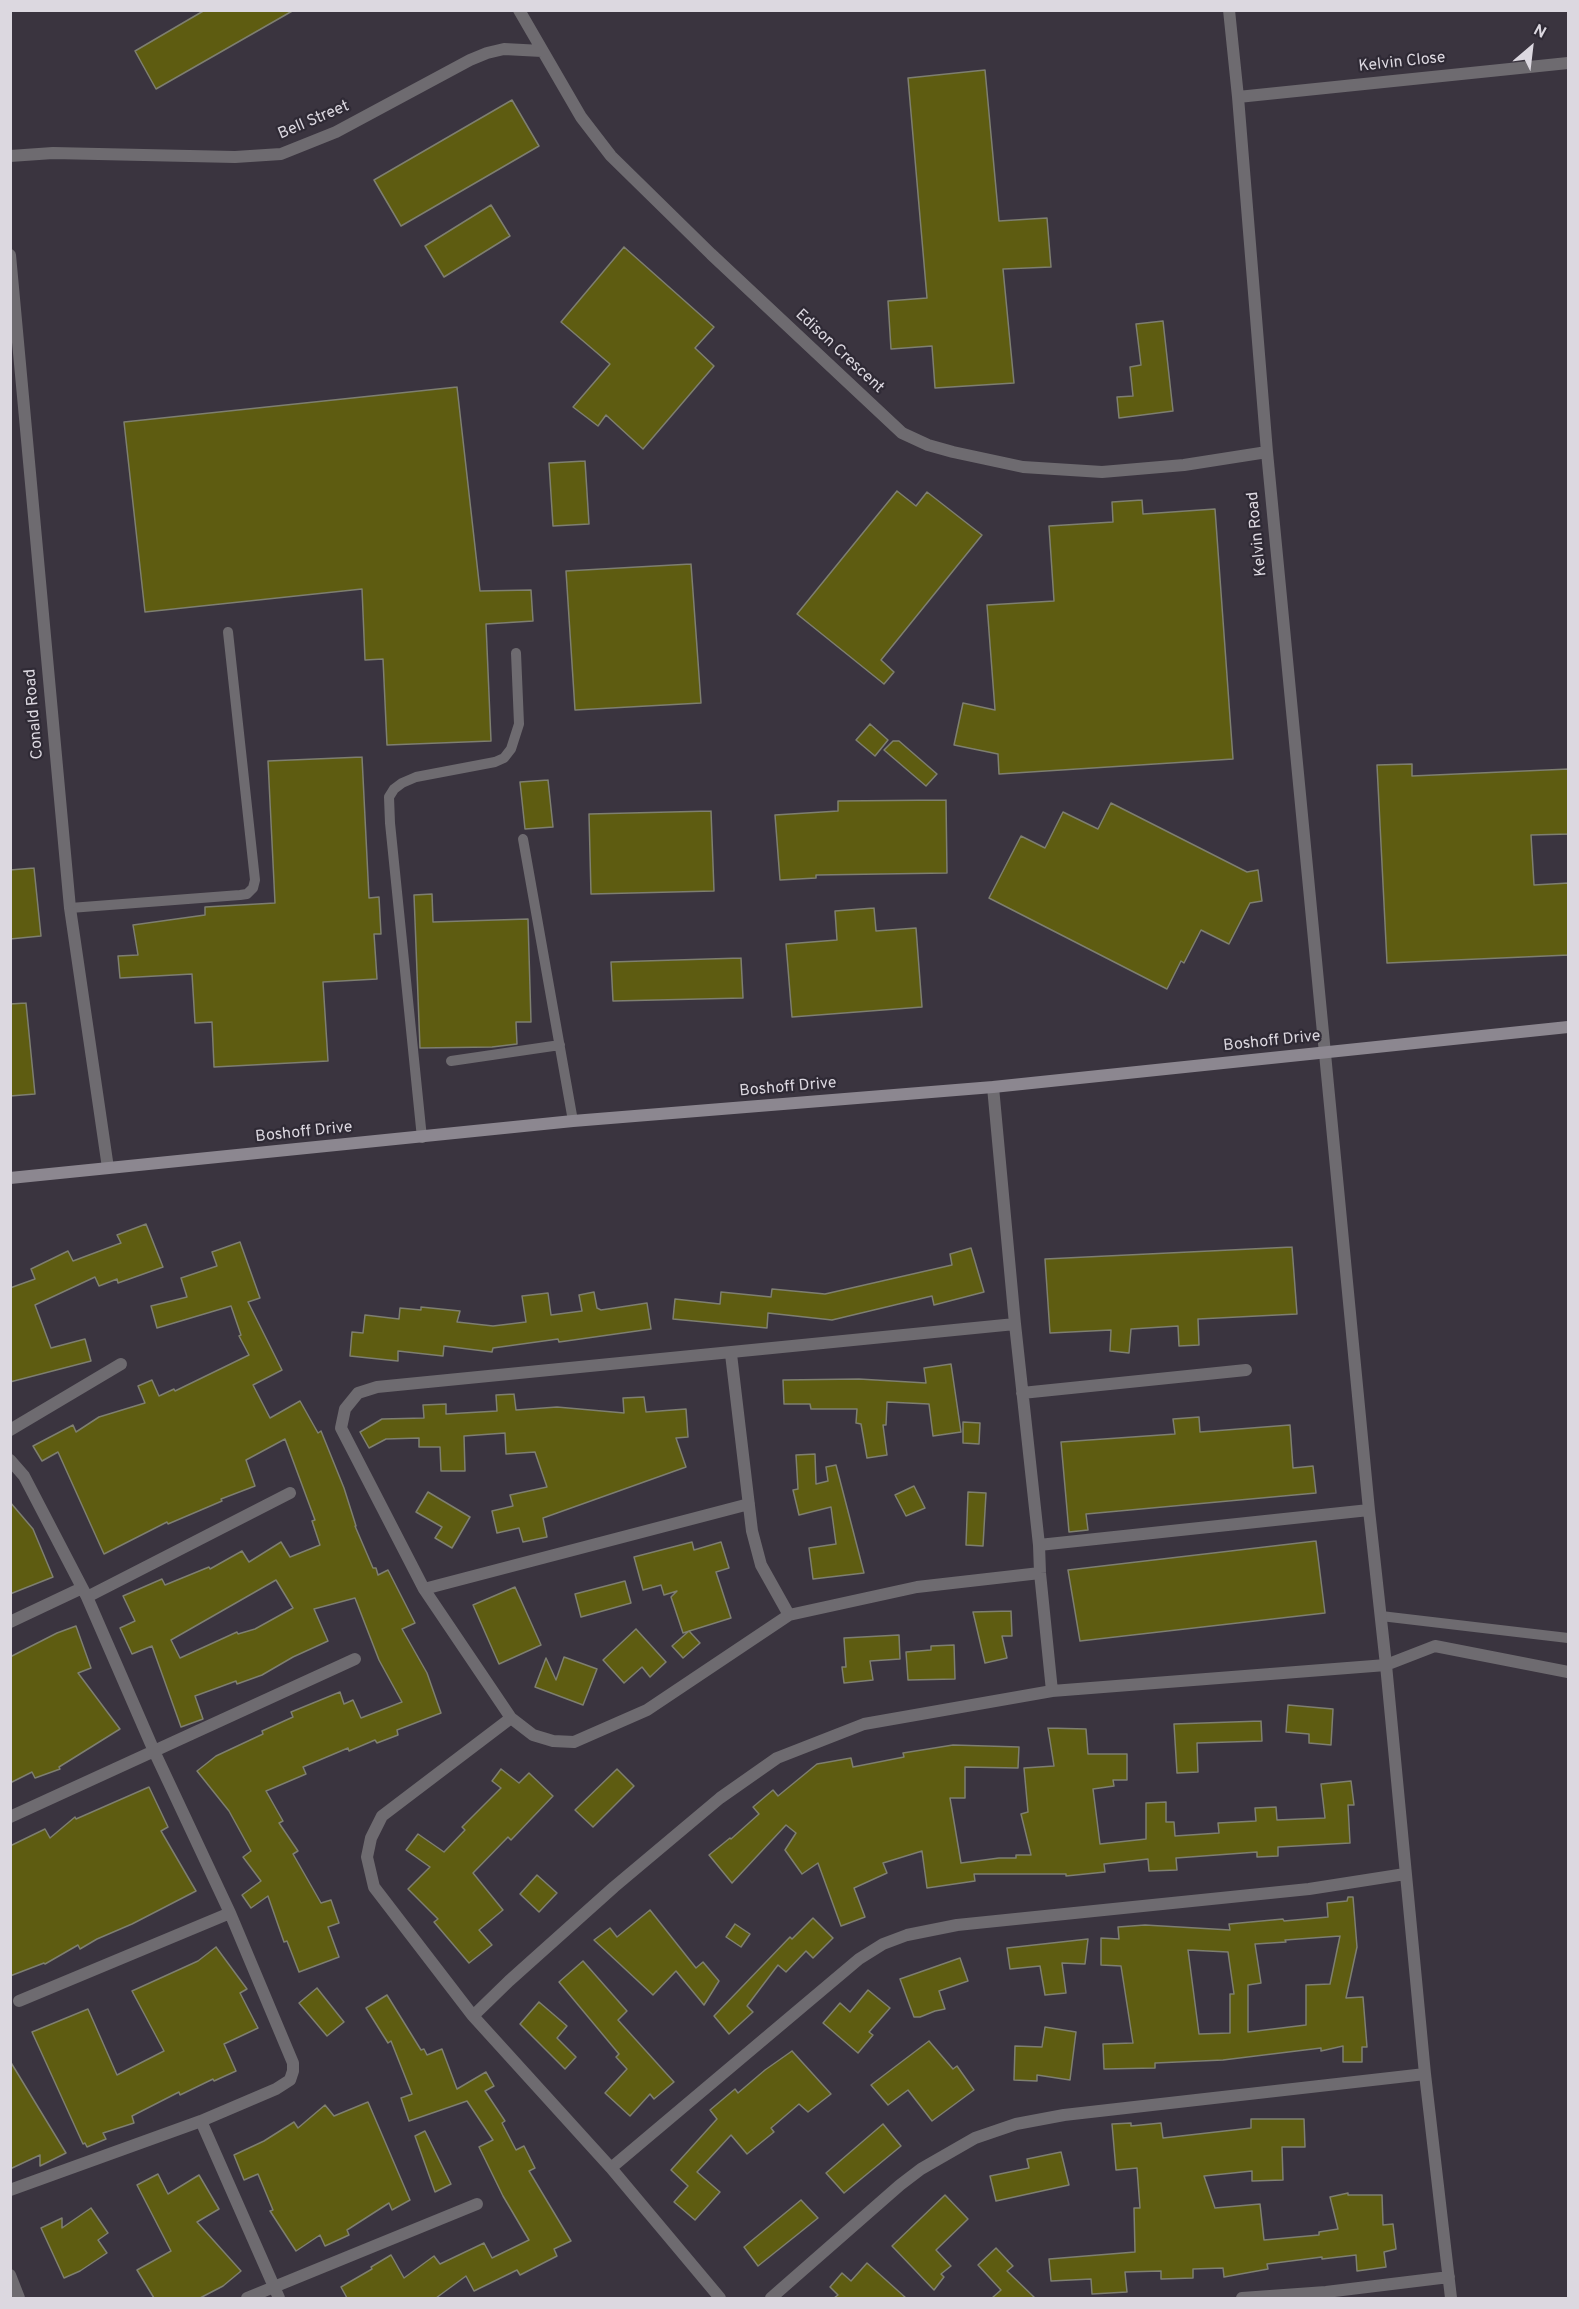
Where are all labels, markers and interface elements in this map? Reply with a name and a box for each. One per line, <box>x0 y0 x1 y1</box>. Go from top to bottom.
north arrow <box>1501 18 1561 78</box>
text: N <box>1530 21 1549 44</box>
street label: Kelvin Close <box>1358 49 1446 77</box>
street label: Bell Street <box>276 97 352 145</box>
street label: Edison Crescent <box>791 306 887 398</box>
street label: Kelvin Road <box>1244 491 1272 577</box>
street label: Conald Road <box>21 668 49 760</box>
street label: Boshoff Drive <box>1222 1027 1322 1057</box>
street label: Boshoff Drive <box>739 1074 837 1102</box>
street label: Boshoff Drive <box>254 1118 354 1148</box>

